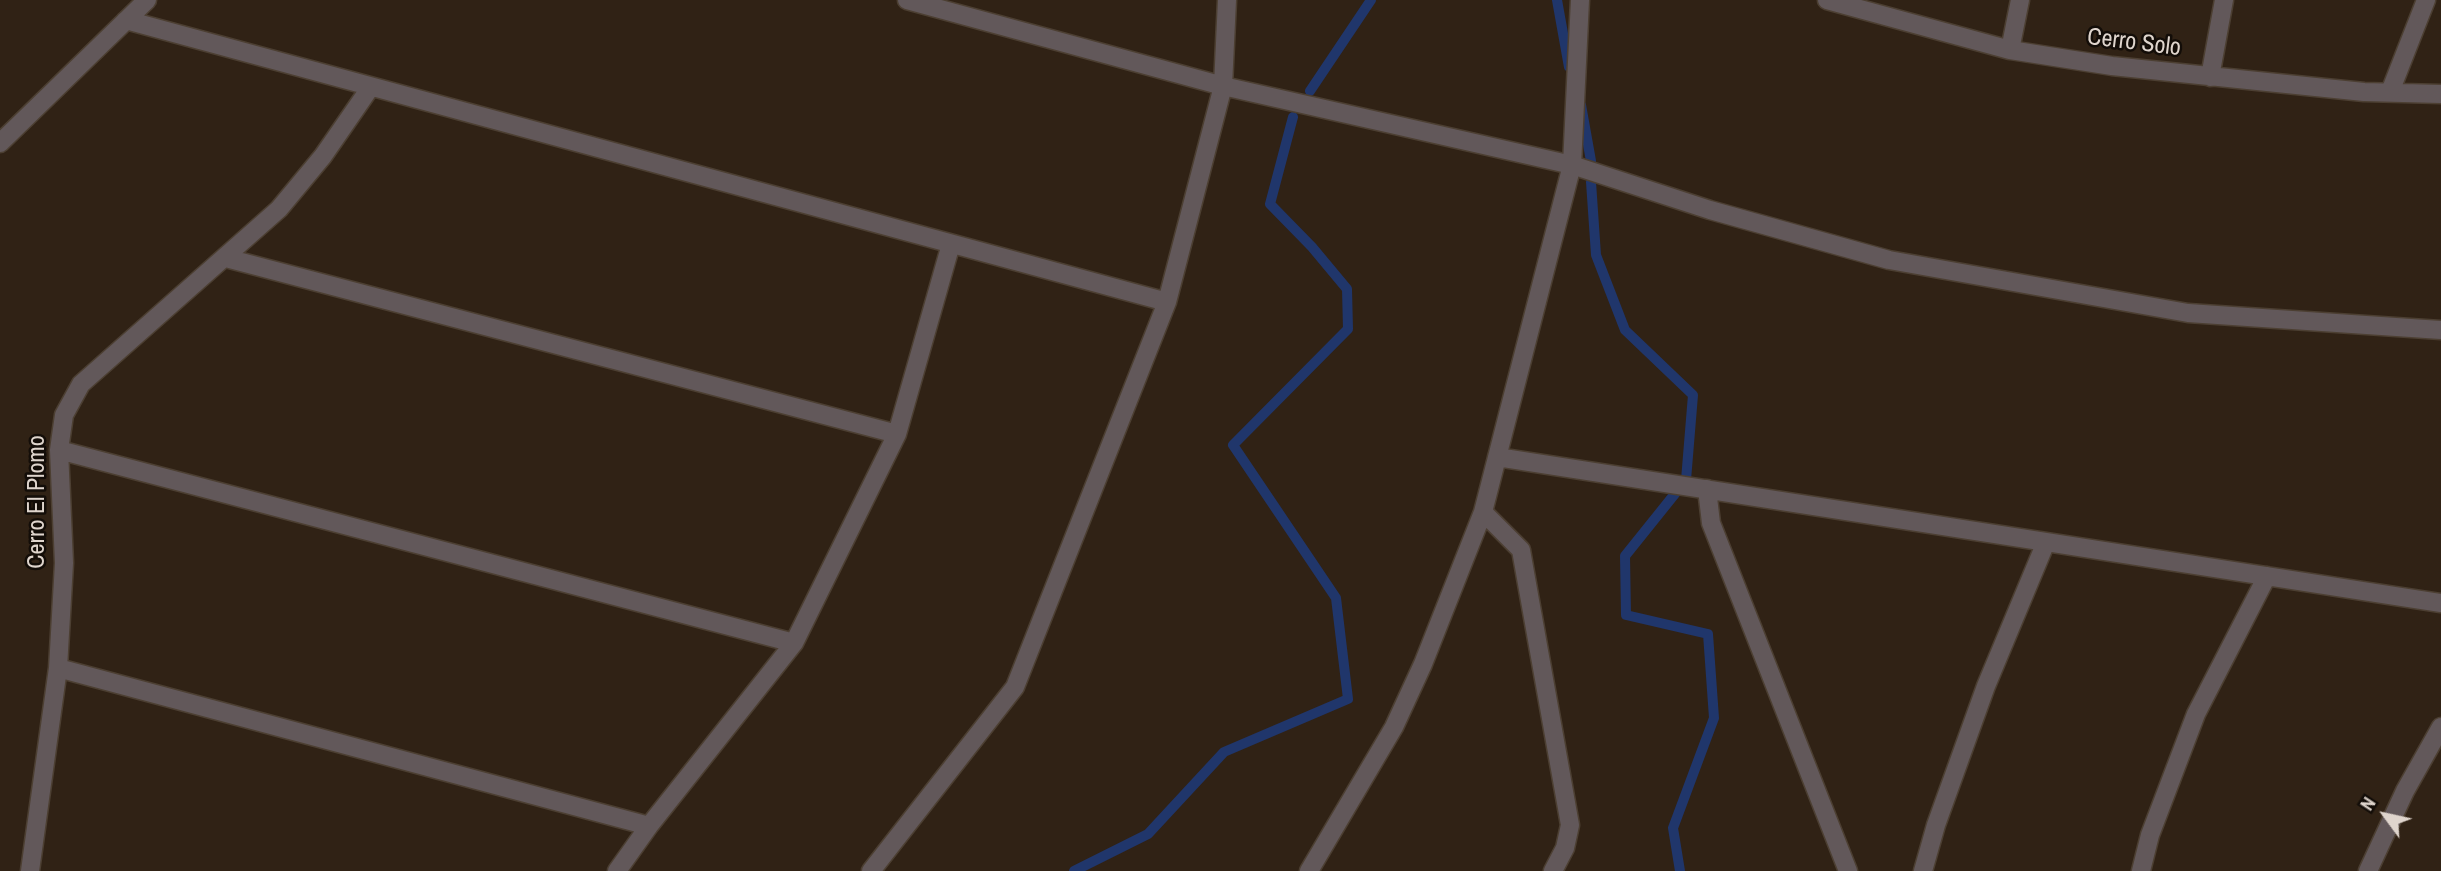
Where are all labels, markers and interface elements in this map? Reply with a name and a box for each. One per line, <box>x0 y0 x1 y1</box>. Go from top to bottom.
street label: Cerro Solo <box>2086 23 2182 63</box>
street label: Cerro El Plomo <box>24 435 52 569</box>
north arrow <box>2350 780 2420 850</box>
text: N <box>2353 792 2381 815</box>

